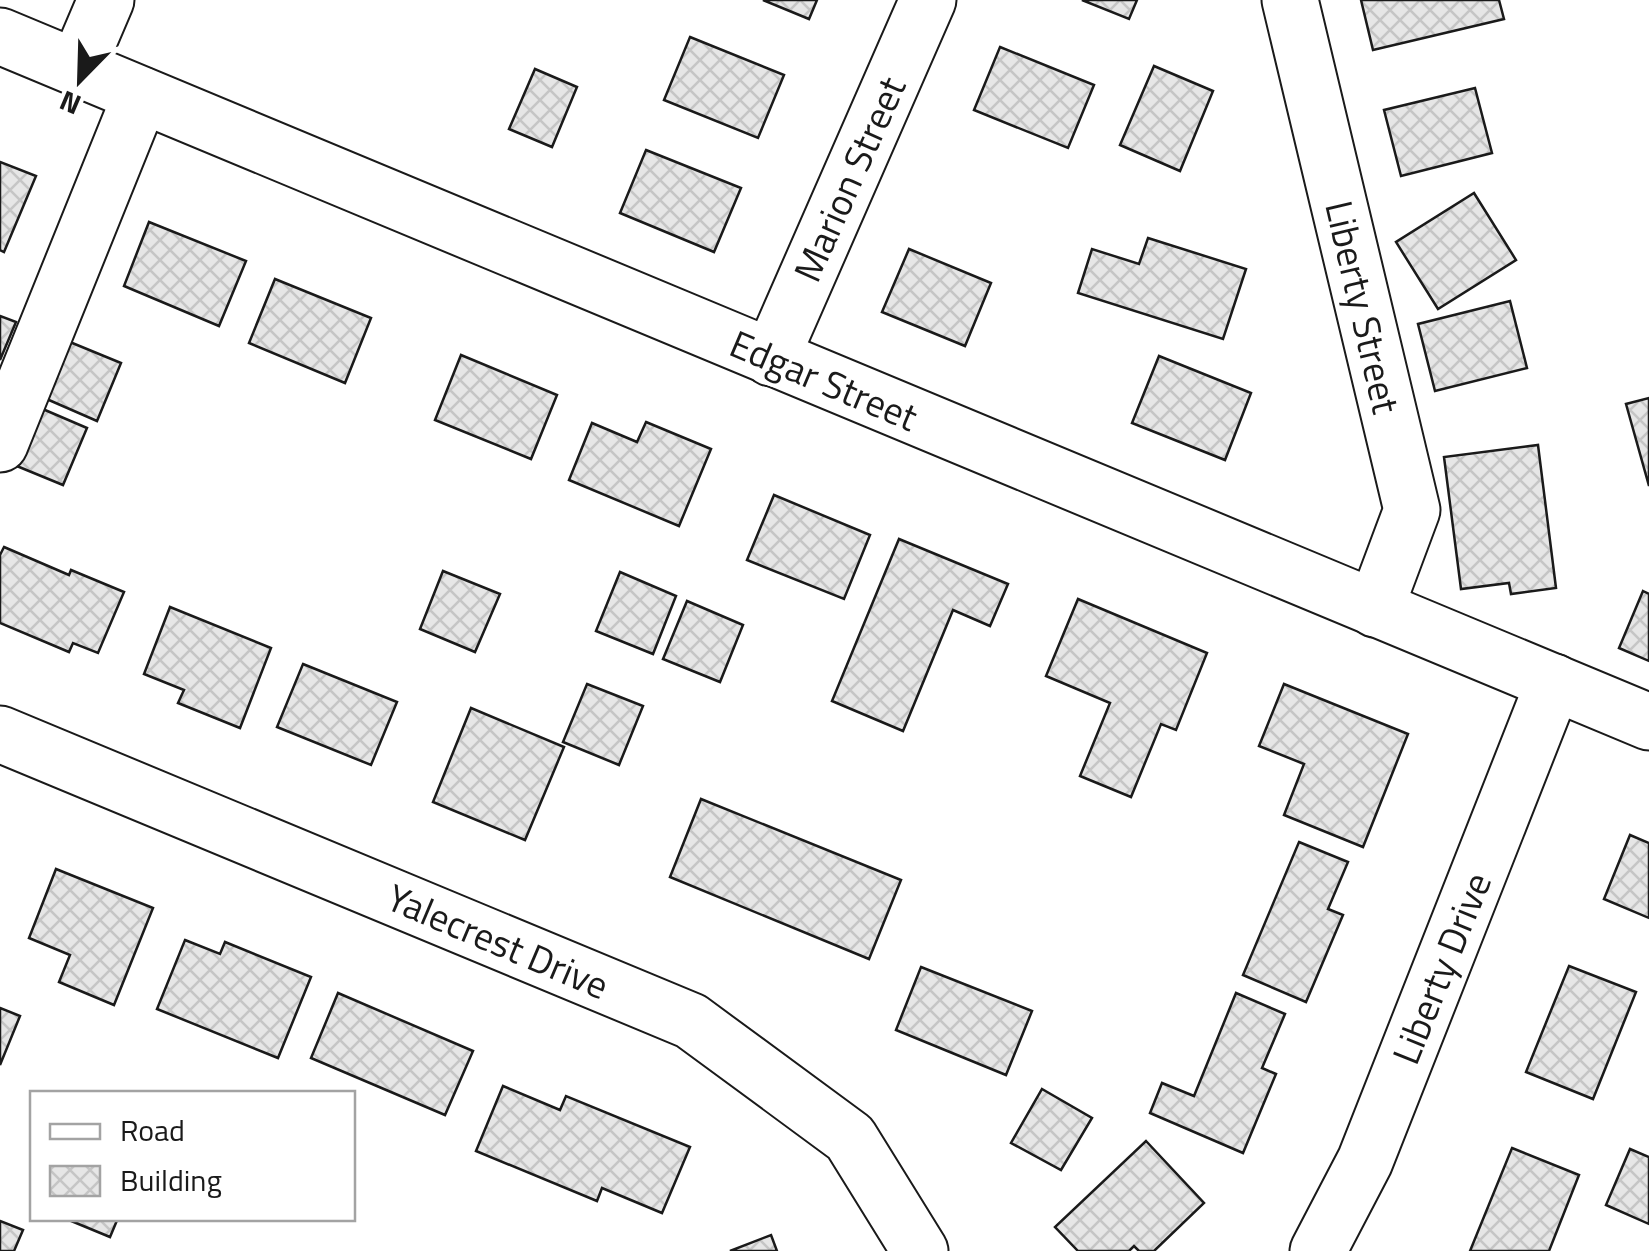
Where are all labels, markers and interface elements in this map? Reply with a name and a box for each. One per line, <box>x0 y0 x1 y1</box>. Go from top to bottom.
north arrow <box>30 30 130 130</box>
street label: Marion Street <box>778 67 920 291</box>
text: N <box>53 80 87 127</box>
street label: Liberty Street <box>1310 195 1416 419</box>
street label: Edgar Street <box>721 314 927 446</box>
street label: Liberty Drive <box>1376 863 1506 1073</box>
street label: Yalecrest Drive <box>378 868 618 1014</box>
legend <box>30 1091 355 1221</box>
text: Road <box>120 1107 185 1153</box>
text: Building <box>120 1157 222 1203</box>

